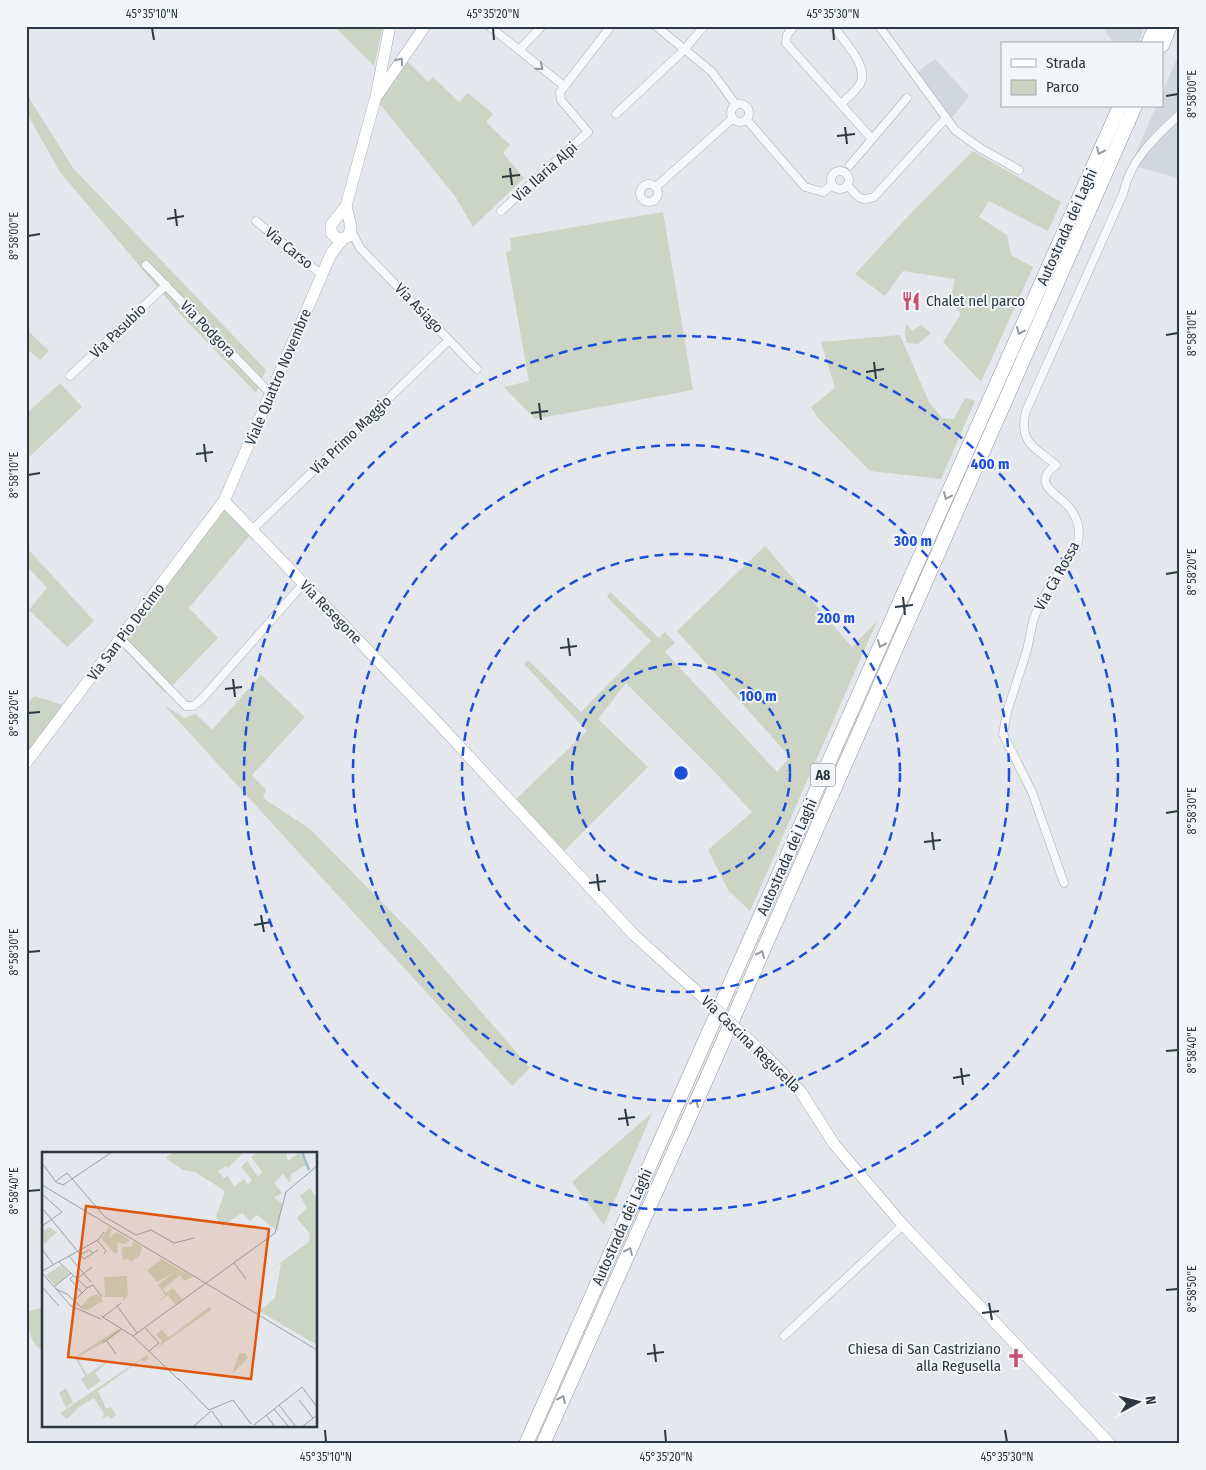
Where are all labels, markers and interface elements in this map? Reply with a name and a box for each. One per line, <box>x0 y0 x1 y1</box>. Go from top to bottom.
text: 45°35'10"N <box>126 7 178 21</box>
text: 45°35'20"N <box>467 7 519 21</box>
text: 45°35'30"N <box>806 7 860 21</box>
legend <box>1001 42 1164 108</box>
text: Strada <box>1046 54 1086 72</box>
one-way arrow <box>394 57 403 67</box>
one-way arrow <box>534 62 543 70</box>
text: 8°58'00"E <box>1185 70 1199 118</box>
text: Parco <box>1046 78 1079 96</box>
street label: Via Ilaria Alpi <box>509 138 581 206</box>
one-way arrow <box>1096 146 1107 155</box>
street label: Autostrada dei Laghi <box>1033 166 1101 288</box>
text: 8°58'00"E <box>7 212 21 260</box>
street label: Via Carso <box>261 223 317 273</box>
street label: Via Asiago <box>391 279 447 337</box>
restaurant icon: Chalet nel parco <box>900 290 922 312</box>
place label: Chalet nel parco <box>926 292 1025 310</box>
street label: Via Podgora <box>176 297 240 361</box>
street label: Via Pasubio <box>86 300 150 362</box>
street label: Viale Quattro Novembre <box>241 306 315 448</box>
text: 8°58'10"E <box>1185 309 1199 356</box>
one-way arrow <box>1016 326 1027 335</box>
street label: Via Primo Maggio <box>307 392 395 478</box>
text: 8°58'10"E <box>7 451 21 498</box>
text: 400 m <box>971 455 1009 473</box>
one-way arrow <box>943 491 954 500</box>
text: 300 m <box>893 532 932 550</box>
street label: Via Cà Rossa <box>1031 538 1083 614</box>
text: 8°58'20"E <box>1185 548 1199 595</box>
street label: Via Resegone <box>296 576 366 648</box>
street label: Via San Pio Decimo <box>84 580 169 684</box>
text: 200 m <box>816 609 855 627</box>
one-way arrow <box>877 639 888 648</box>
text: 100 m <box>739 687 777 705</box>
text: 8°58'20"E <box>7 689 21 736</box>
centre of rings <box>672 764 690 782</box>
road number: A8 <box>810 764 836 786</box>
text: 8°58'30"E <box>1185 787 1199 835</box>
street label: Autostrada dei Laghi <box>753 796 821 918</box>
text: 8°58'30"E <box>7 928 21 976</box>
one-way arrow <box>755 950 766 959</box>
street label: Via Cascina Regusella <box>697 992 805 1096</box>
text: 8°58'40"E <box>1185 1026 1199 1074</box>
one-way arrow <box>689 1099 700 1108</box>
inset map <box>42 1152 318 1428</box>
street label: Autostrada dei Laghi <box>588 1166 656 1288</box>
text: 8°58'40"E <box>7 1167 21 1215</box>
one-way arrow <box>622 1247 633 1256</box>
text: 8°58'50"E <box>1185 1265 1199 1313</box>
place label: Chiesa di San Castriziano alla Regusella <box>848 1340 1001 1375</box>
church icon: Chiesa di San Castriziano alla Regusella <box>1005 1347 1027 1369</box>
north arrow <box>1114 1378 1164 1428</box>
one-way arrow <box>556 1395 567 1404</box>
text: N <box>1141 1395 1159 1406</box>
text: 45°35'10"N <box>300 1450 352 1464</box>
text: 45°35'20"N <box>640 1450 692 1464</box>
text: 45°35'30"N <box>980 1450 1034 1464</box>

